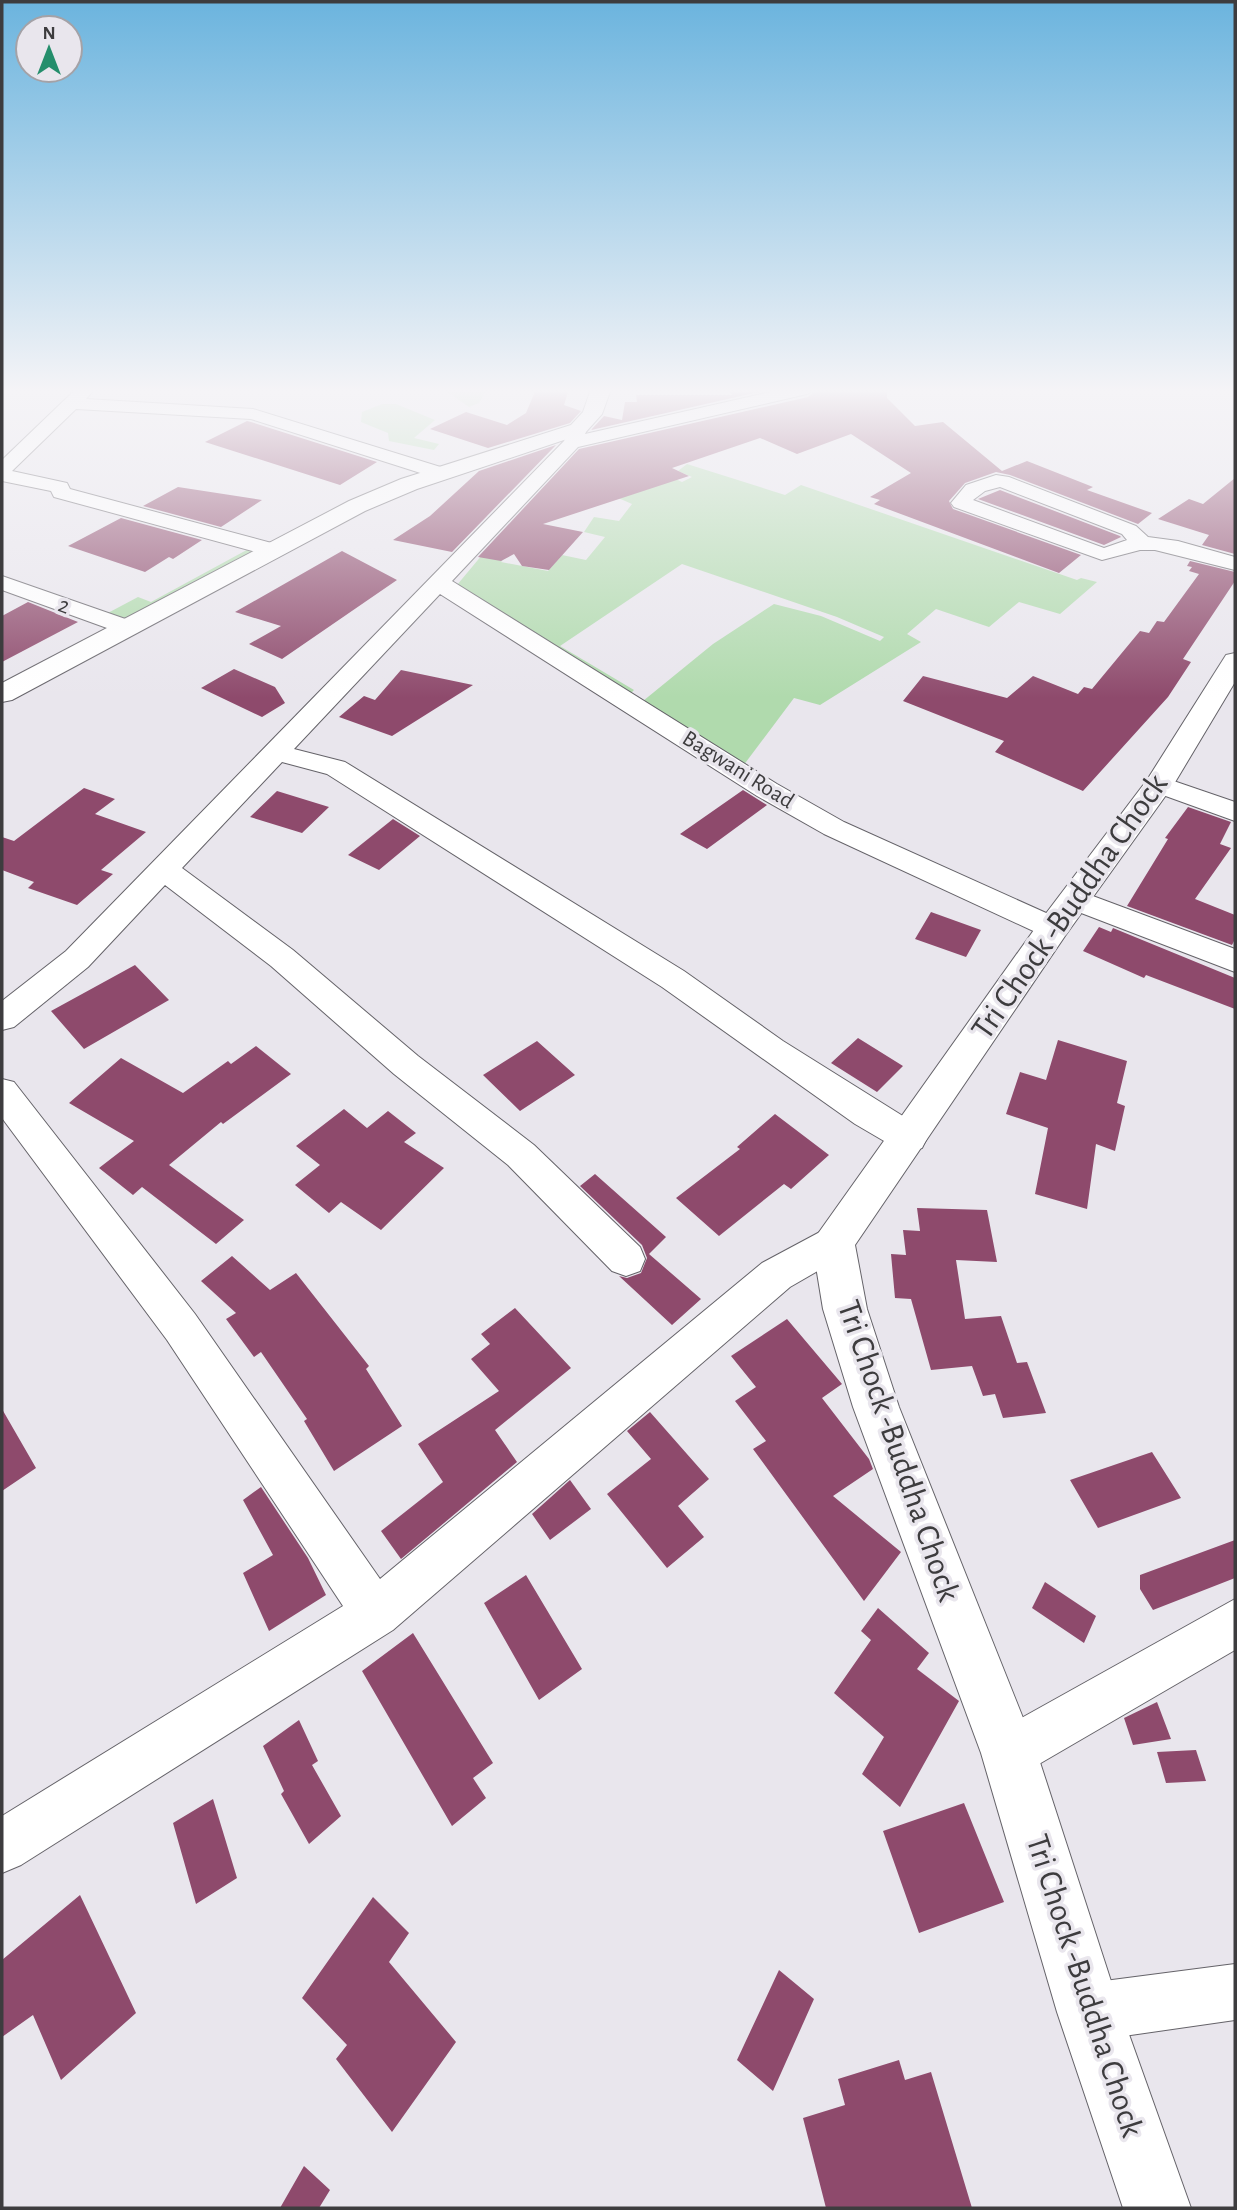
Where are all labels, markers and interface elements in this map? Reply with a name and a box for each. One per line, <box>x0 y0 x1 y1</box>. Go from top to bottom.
north arrow <box>14 14 84 84</box>
text: N <box>42 24 56 43</box>
street label: 2 <box>55 593 73 619</box>
street label: Bagwani Road <box>678 727 798 813</box>
street label: Tri Chock -Buddha Chock <box>966 768 1174 1046</box>
street label: Tri Chock -Buddha Chock <box>831 1296 965 1606</box>
street label: Tri Chock -Buddha Chock <box>1020 1831 1148 2141</box>

